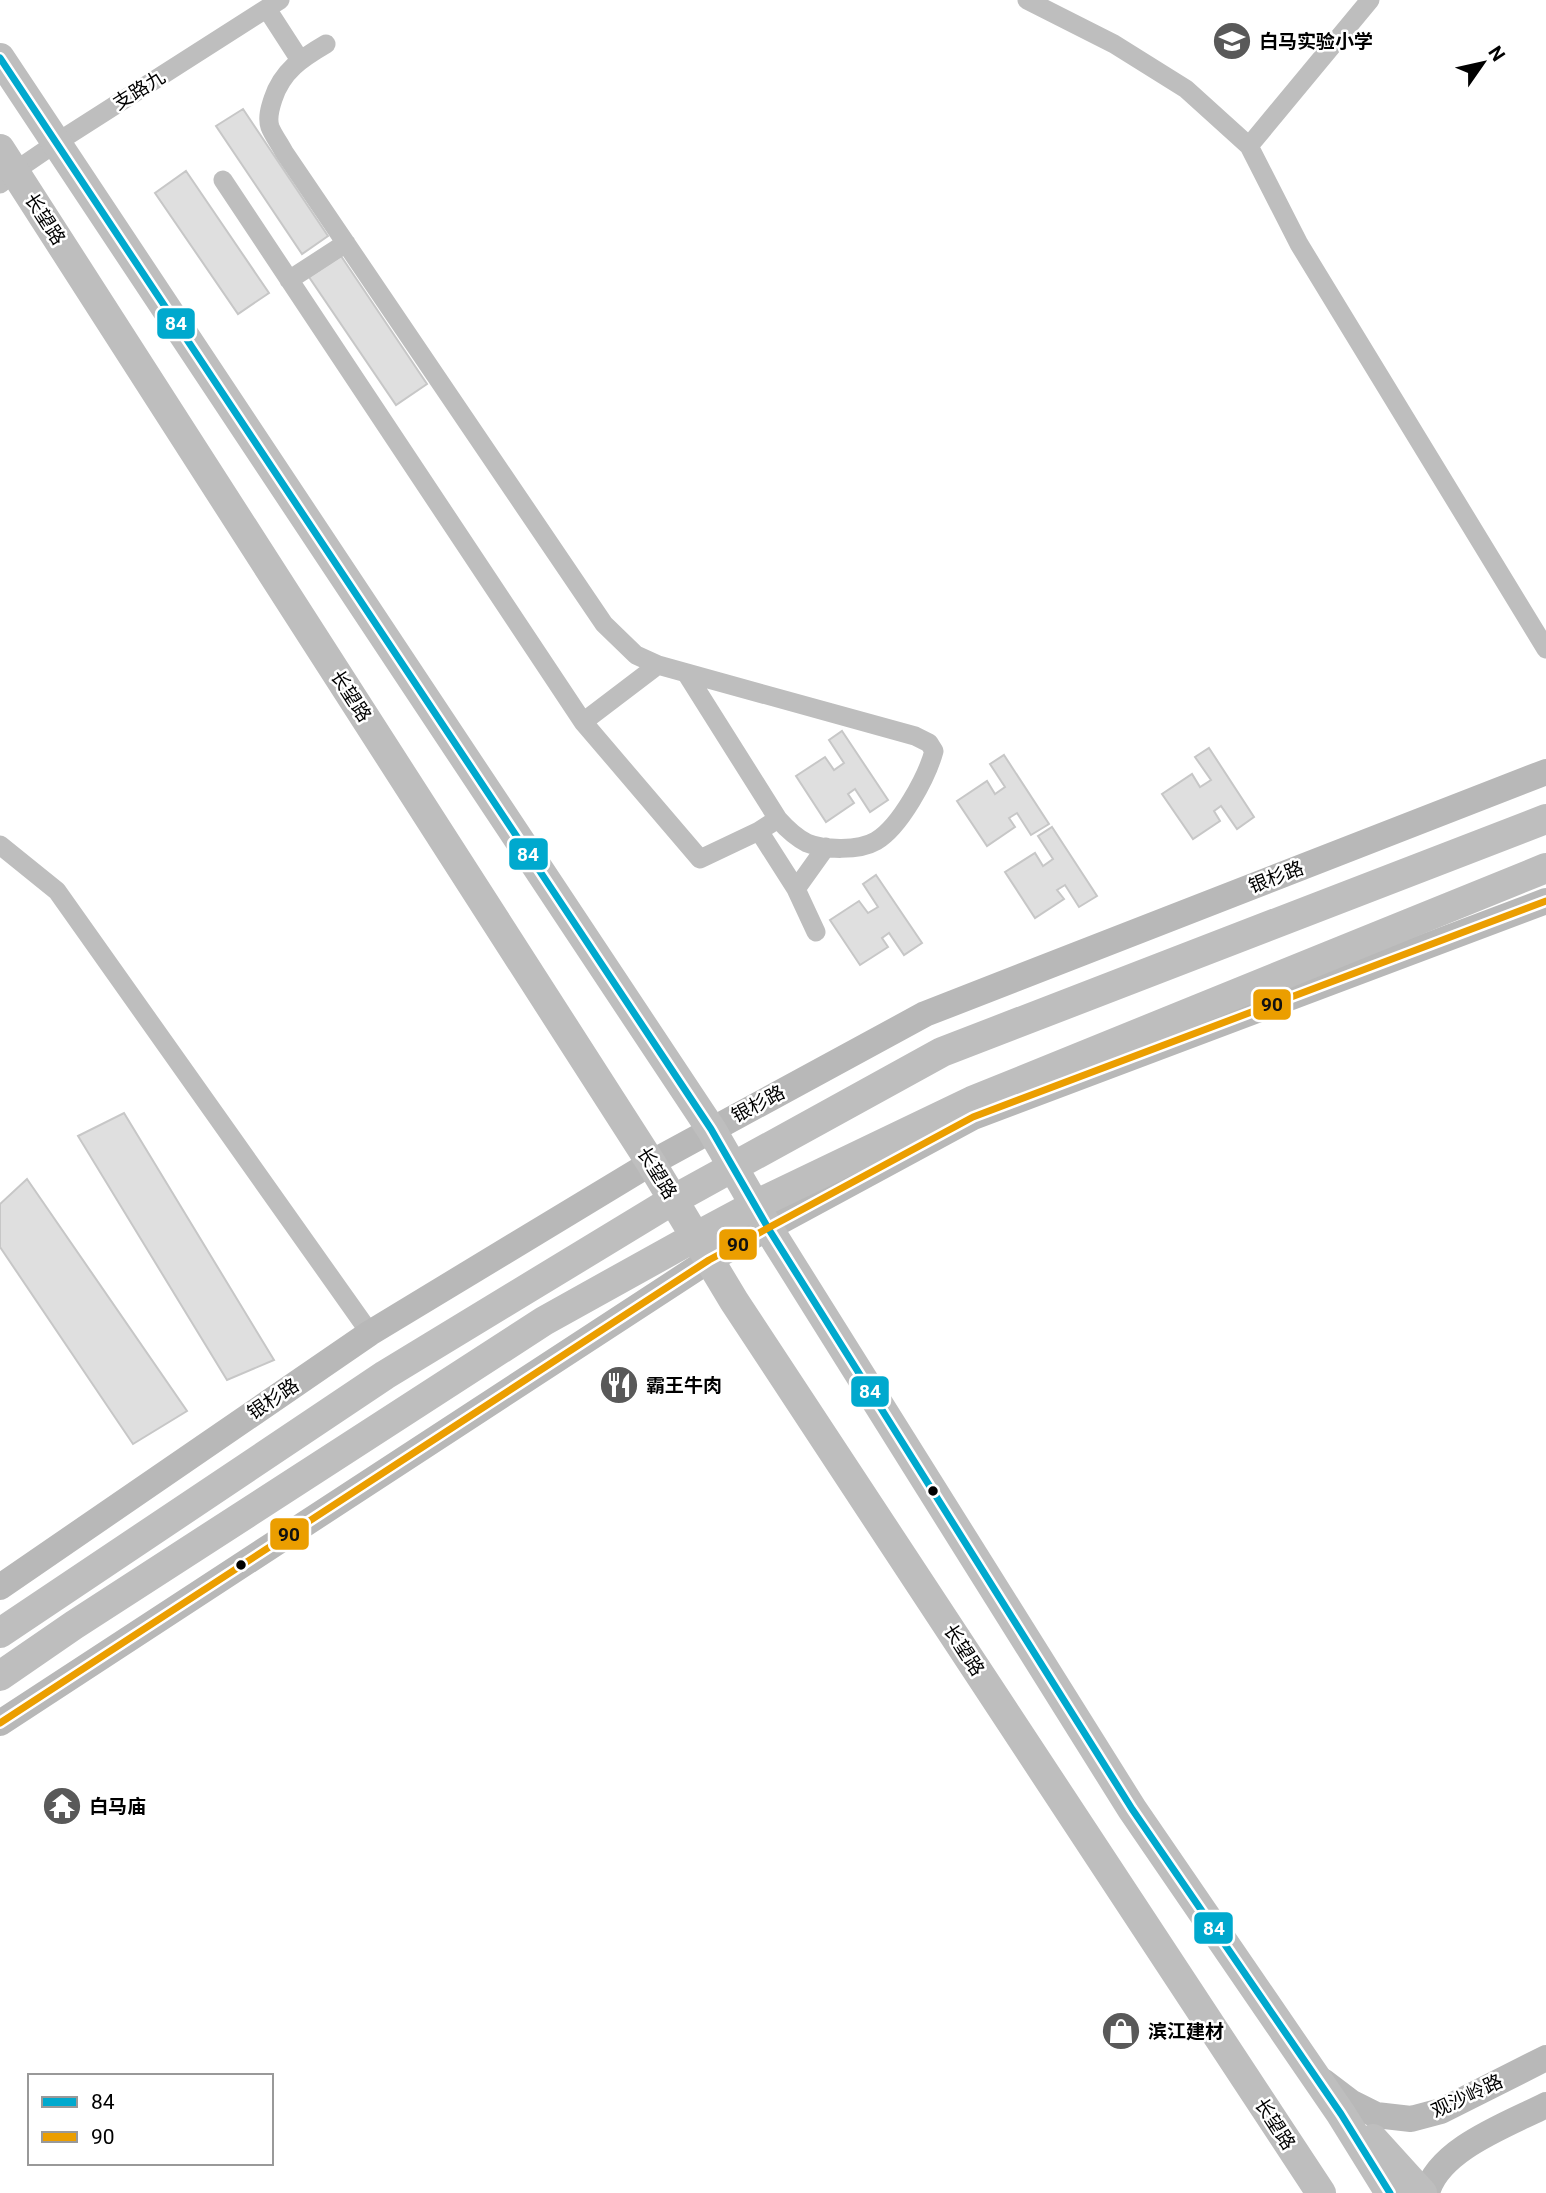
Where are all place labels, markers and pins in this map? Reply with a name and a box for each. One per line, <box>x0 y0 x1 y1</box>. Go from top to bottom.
school or university icon: 白马实验小学 <box>1211 20 1253 62</box>
place label: 白马实验小学 <box>1259 30 1373 53</box>
restaurant icon: 霸王牛肉 <box>598 1364 640 1406</box>
place label: 霸王牛肉 <box>646 1374 722 1397</box>
unlabelled marker <box>926 1484 940 1498</box>
unlabelled marker <box>234 1558 248 1572</box>
temple icon: 白马庙 <box>41 1785 83 1827</box>
place label: 白马庙 <box>89 1795 146 1818</box>
shop icon: 滨江建材 <box>1100 2010 1142 2052</box>
place label: 滨江建材 <box>1148 2020 1224 2043</box>

